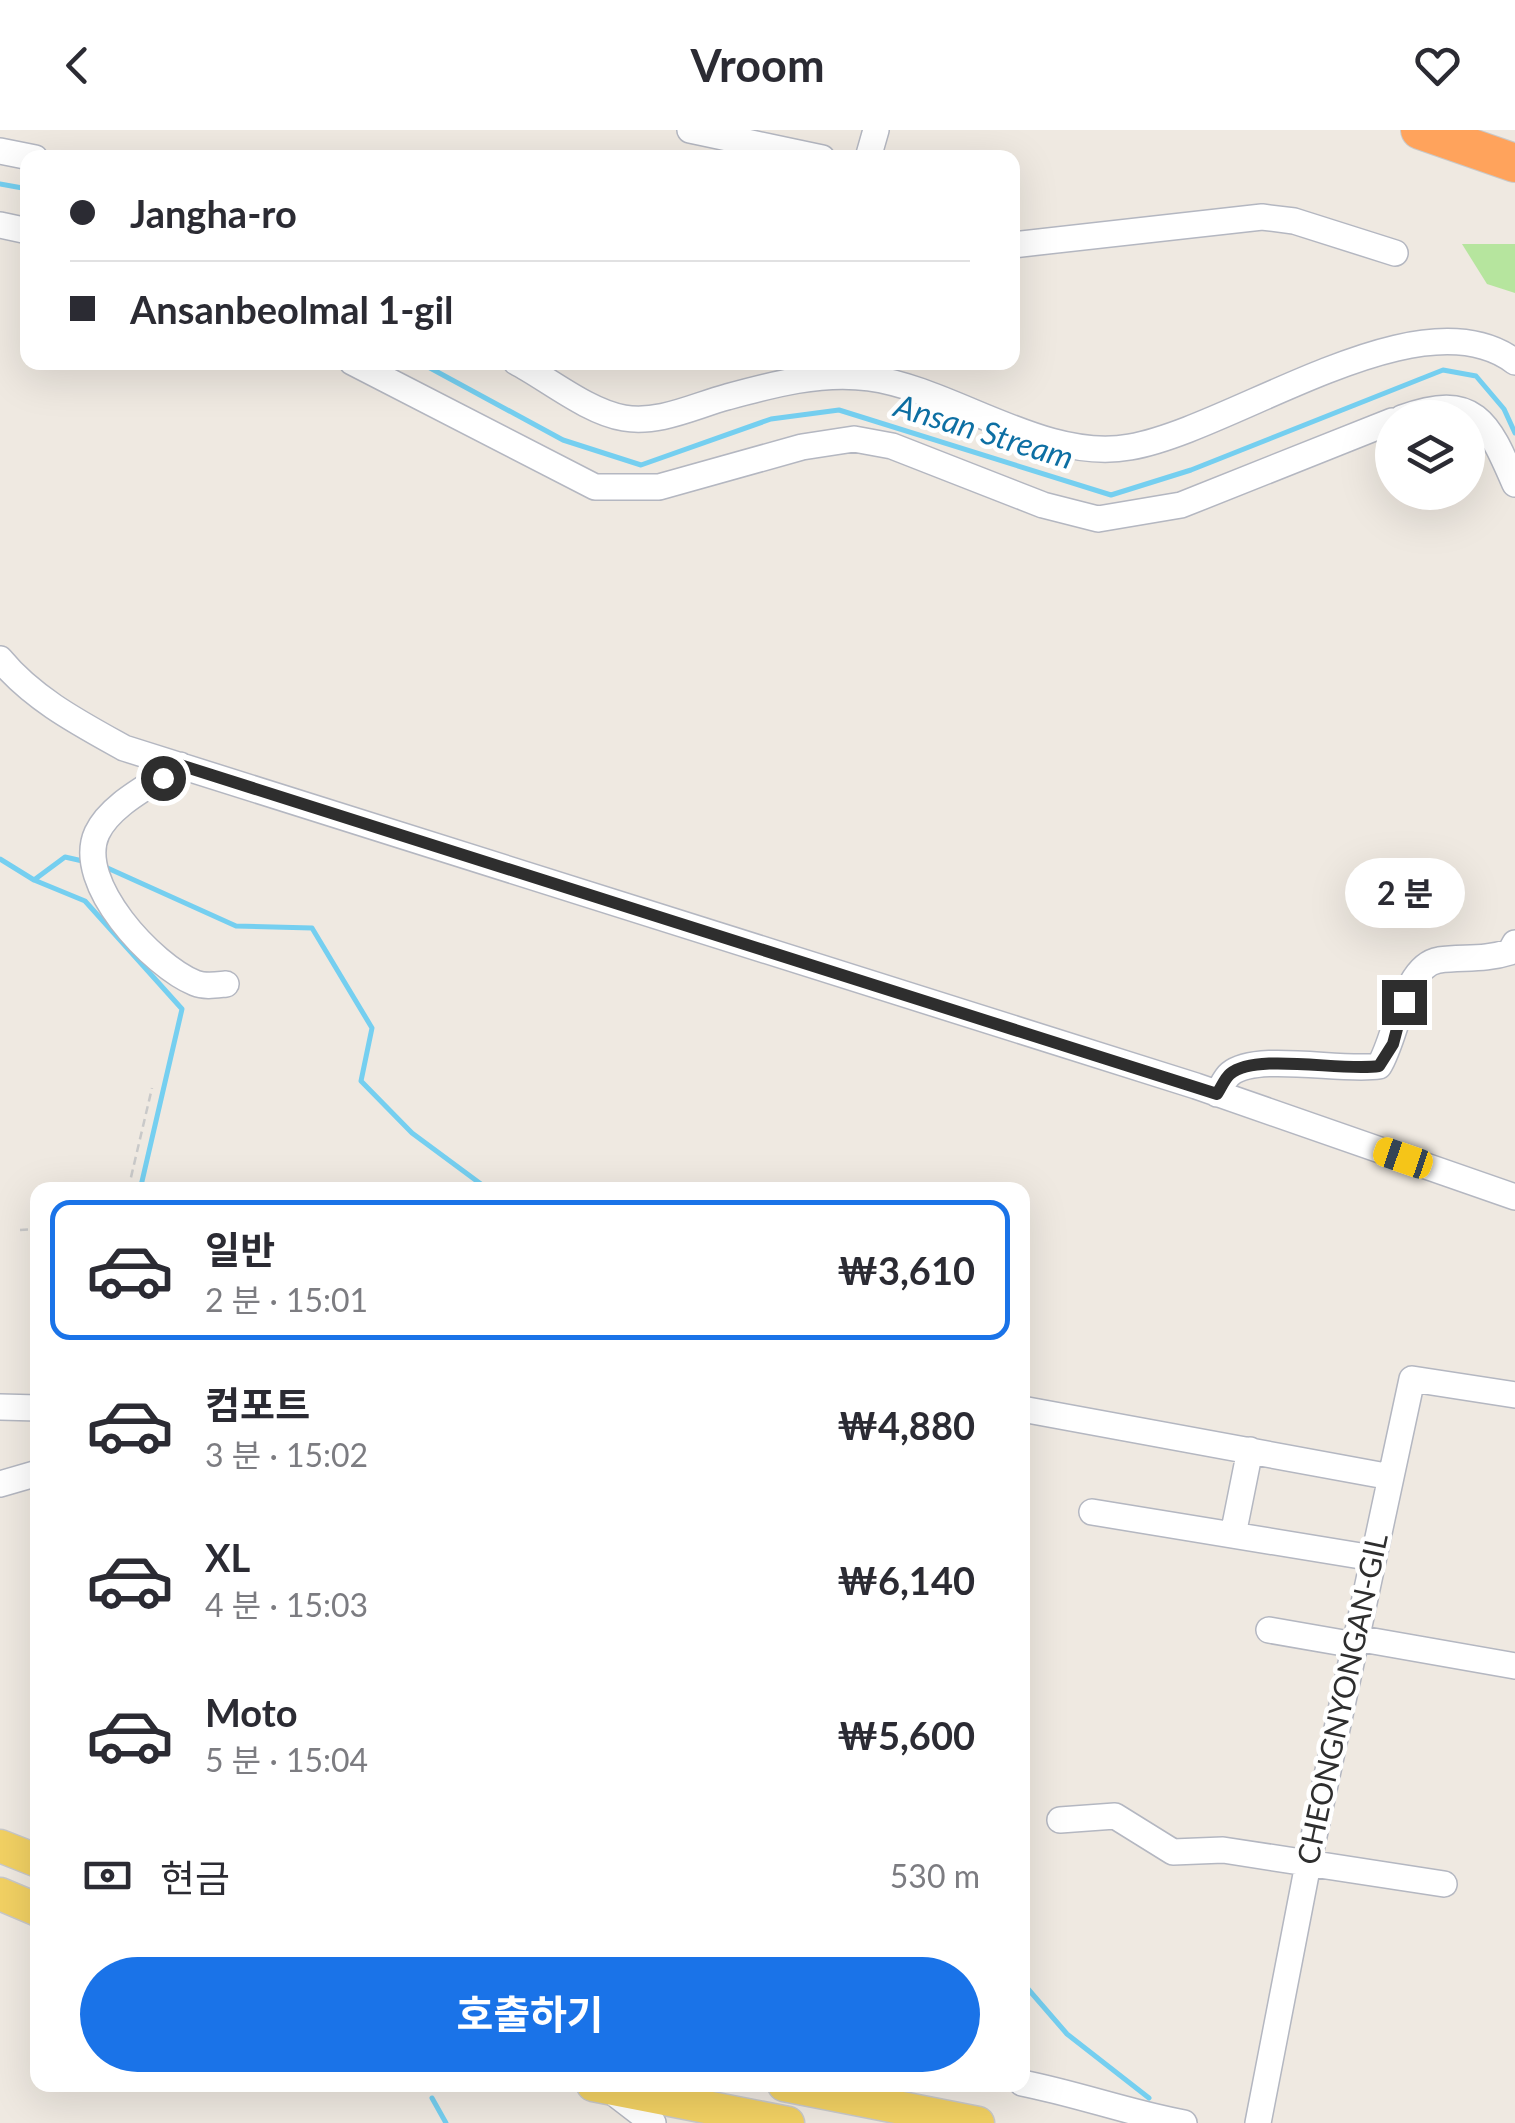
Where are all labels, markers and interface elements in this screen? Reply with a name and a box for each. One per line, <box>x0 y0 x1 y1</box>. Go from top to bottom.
icon: back <box>50 38 105 93</box>
text: Vroom <box>690 38 825 92</box>
icon: heart <box>1410 38 1465 93</box>
text: Jangha-ro <box>130 190 297 236</box>
text: Ansanbeolmal 1-gil <box>130 286 454 332</box>
water label: Ansan Stream <box>888 384 1079 476</box>
map controls <box>1375 400 1485 510</box>
button: layers <box>1375 400 1485 510</box>
route start <box>141 756 186 801</box>
callout: 2 분 <box>1344 857 1464 927</box>
text: 2 분 <box>1377 873 1433 912</box>
route end <box>1382 980 1427 1025</box>
car <box>1370 1134 1436 1182</box>
icon: car <box>85 1225 175 1315</box>
text: 일반 <box>205 1226 275 1272</box>
text: ₩3,610 <box>837 1247 975 1293</box>
text: 2 분 · 15:01 <box>205 1280 368 1319</box>
icon: car <box>85 1380 175 1470</box>
text: 컴포트 <box>205 1381 310 1427</box>
text: ₩4,880 <box>837 1402 975 1448</box>
text: 3 분 · 15:02 <box>205 1435 368 1474</box>
street label: CHEONGNYONGAN-GIL <box>1288 1530 1394 1868</box>
text: XL <box>205 1534 250 1580</box>
icon: car <box>85 1535 175 1625</box>
text: ₩6,140 <box>837 1557 975 1603</box>
text: 4 분 · 15:03 <box>205 1585 368 1624</box>
text: Moto <box>205 1689 298 1735</box>
icon: car <box>85 1690 175 1780</box>
text: ₩5,600 <box>837 1712 975 1758</box>
text: 5 분 · 15:04 <box>205 1740 368 1779</box>
icon: cash <box>80 1848 135 1903</box>
text: 현금 <box>160 1854 230 1900</box>
text: 530 m <box>890 1856 980 1895</box>
button: 호출하기 <box>80 1957 980 2072</box>

